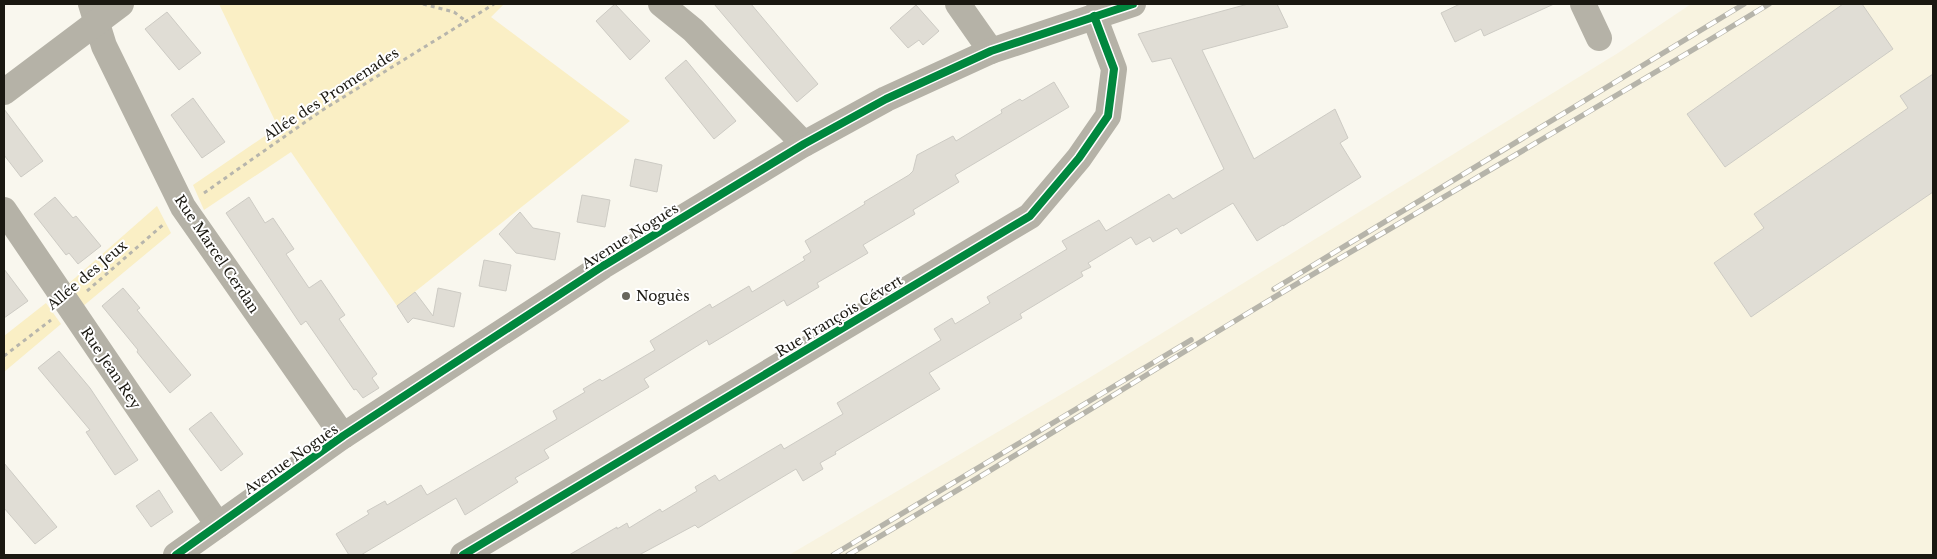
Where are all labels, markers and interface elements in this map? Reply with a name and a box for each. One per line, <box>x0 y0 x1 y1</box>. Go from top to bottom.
street label: Allée des Promenades <box>259 44 402 145</box>
street label: Rue Marcel Cerdan <box>171 191 263 317</box>
street label: Avenue Noguès <box>577 199 682 274</box>
street label: Allée des Jeux <box>43 236 131 314</box>
street label: Rue François Cévert <box>772 271 906 361</box>
place label: Noguès <box>636 287 690 305</box>
marker: Noguès <box>620 290 632 302</box>
street label: Rue Jean Rey <box>77 324 145 412</box>
street label: Avenue Noguès <box>240 420 342 499</box>

